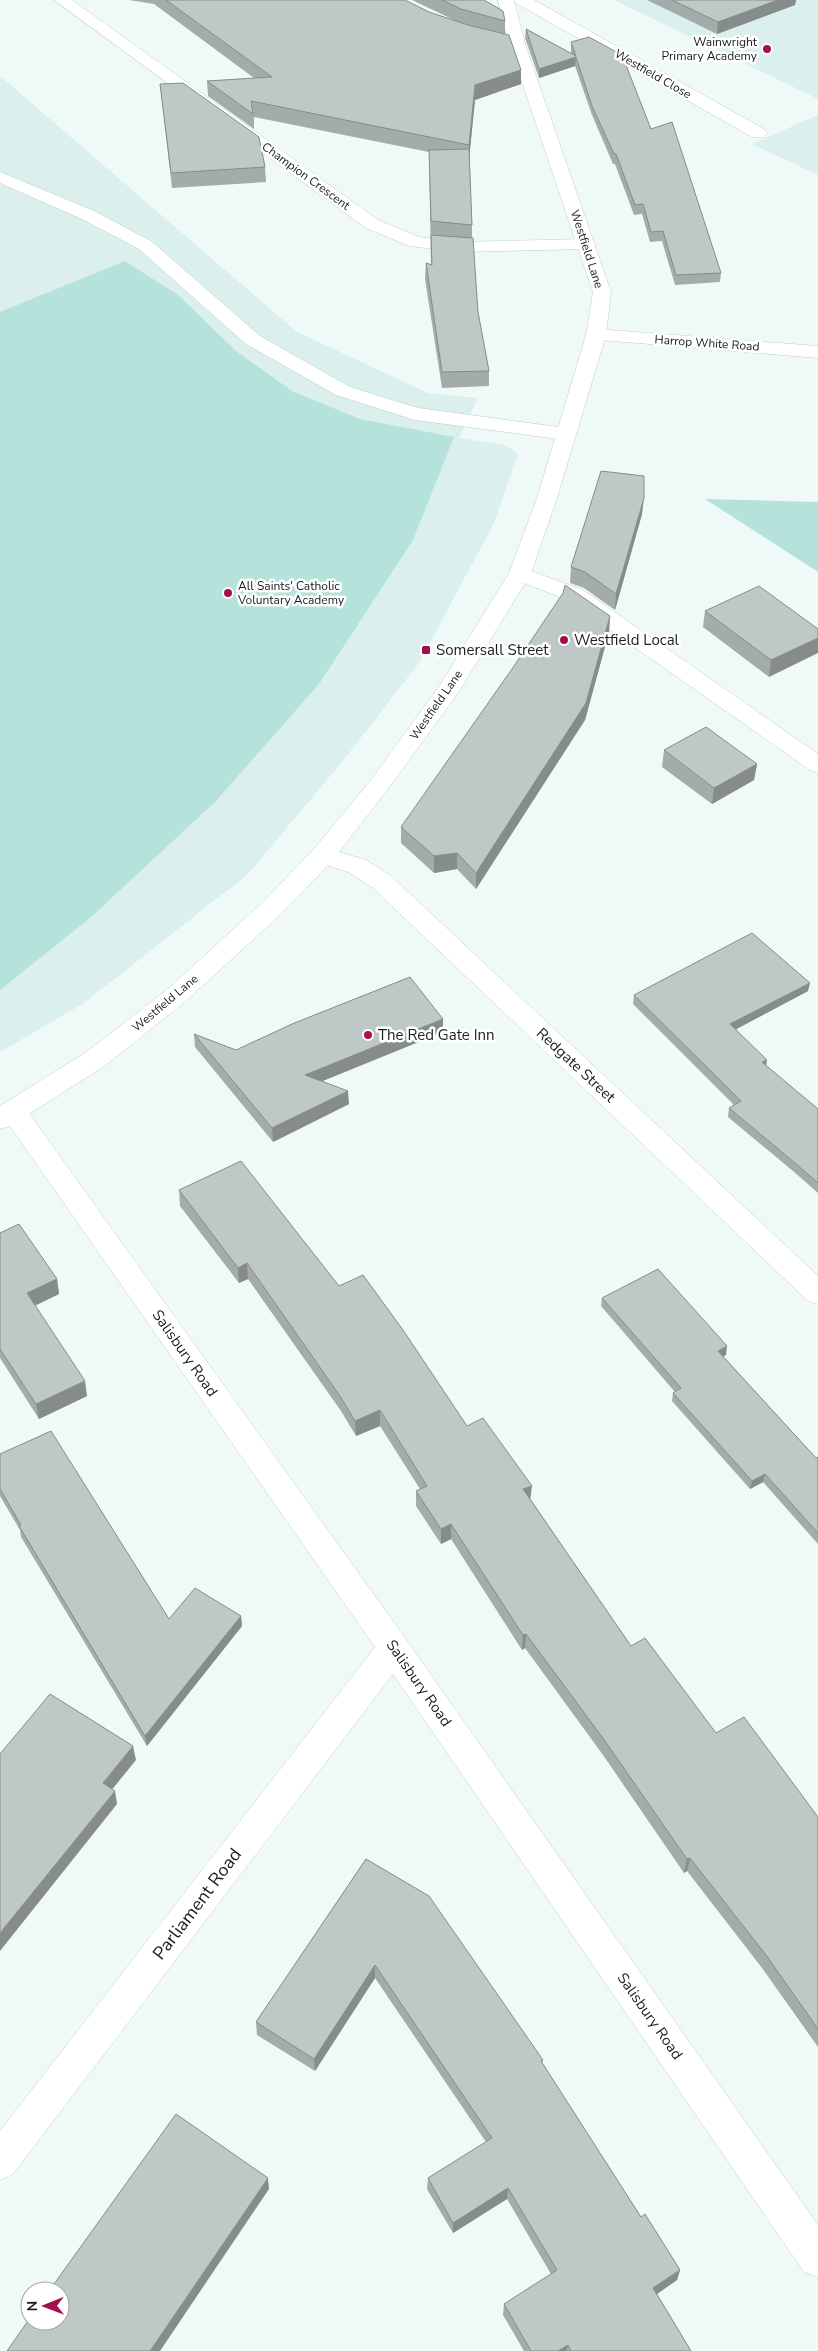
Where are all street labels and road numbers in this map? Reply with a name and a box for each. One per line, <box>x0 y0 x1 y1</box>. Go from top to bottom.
street label: Westfield Close <box>612 46 694 102</box>
street label: Champion Crescent <box>259 139 354 214</box>
street label: Westfield Lane <box>567 208 607 290</box>
street label: Harrop White Road <box>654 331 760 355</box>
street label: Westfield Lane <box>406 667 466 743</box>
street label: Westfield Lane <box>129 971 201 1035</box>
street label: Redgate Street <box>532 1023 620 1107</box>
street label: Salisbury Road <box>148 1306 222 1400</box>
street label: Salisbury Road <box>382 1636 456 1730</box>
street label: Parliament Road <box>147 1843 247 1965</box>
street label: Salisbury Road <box>613 1969 687 2063</box>

